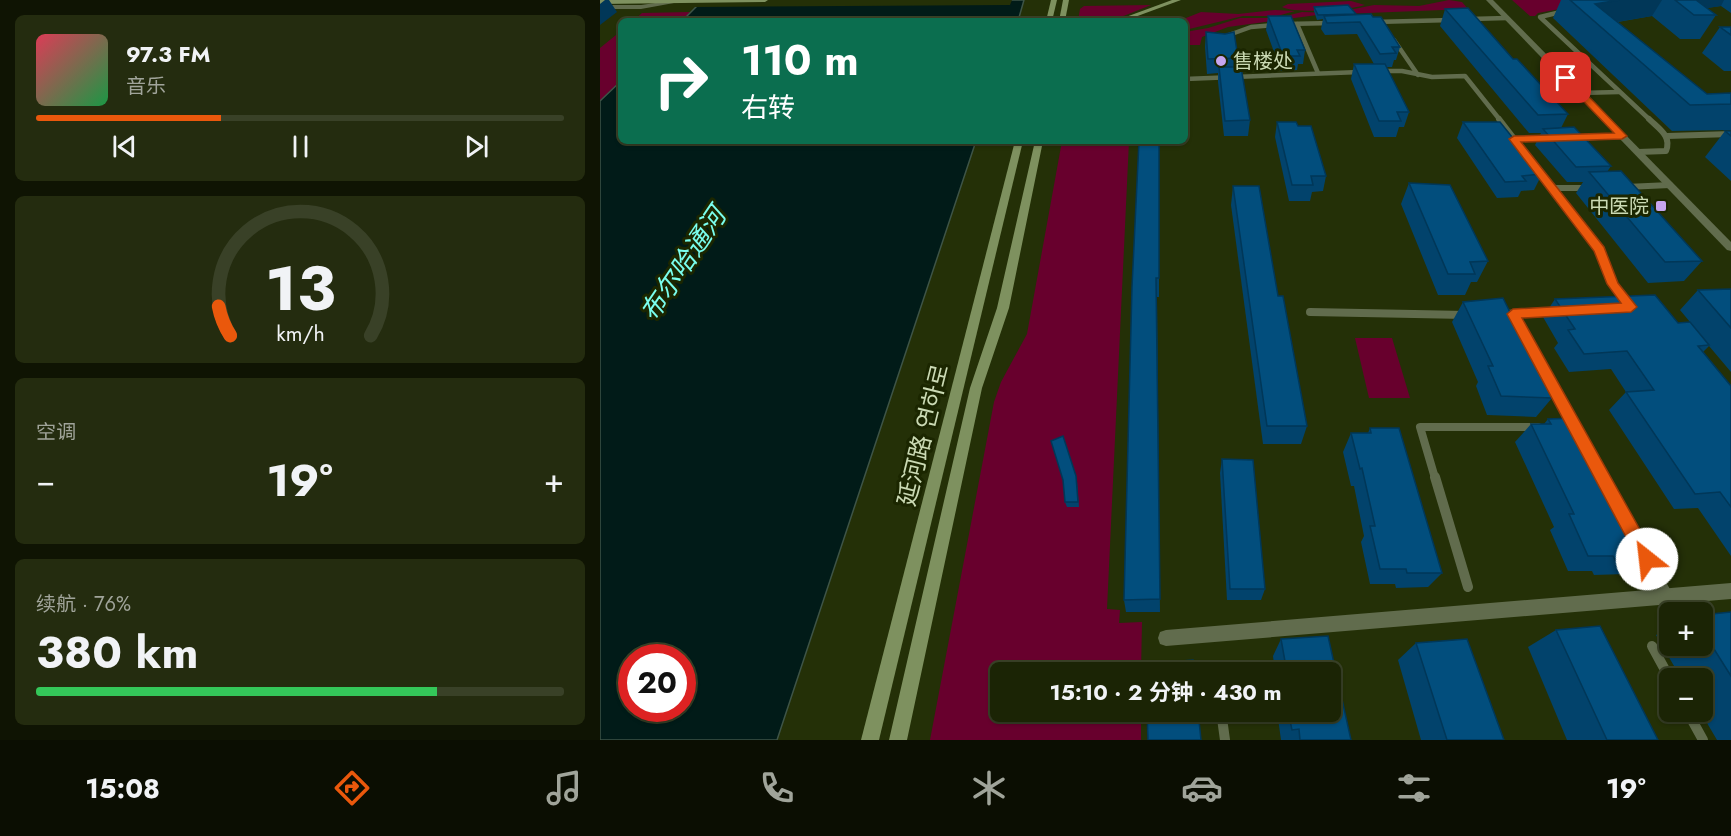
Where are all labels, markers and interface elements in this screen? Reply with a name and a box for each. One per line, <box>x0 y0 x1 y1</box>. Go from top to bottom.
text: 110 m <box>741 30 859 91</box>
text: 97.3 FM <box>126 38 210 70</box>
icon: right <box>642 42 720 120</box>
place label: 售楼处 <box>1233 47 1293 76</box>
pin <box>1540 52 1591 103</box>
marker: 售楼处 <box>1214 54 1228 68</box>
icon: arrive <box>1549 61 1582 94</box>
text: 音乐 <box>126 72 166 101</box>
text: 右转 <box>741 88 795 127</box>
icon: previous <box>108 130 141 163</box>
icon: pause <box>284 130 317 163</box>
icon: next <box>460 130 493 163</box>
place label: 中医院 <box>1589 192 1649 221</box>
water label: 布尔哈通河 <box>631 195 738 329</box>
marker: 中医院 <box>1654 199 1668 213</box>
text: 13 <box>265 244 335 334</box>
text: km/h <box>276 319 324 350</box>
street label: 延河路 연하로 <box>888 360 958 510</box>
text: 空调 <box>36 418 76 447</box>
text: 19° <box>266 448 333 513</box>
text: − <box>36 457 55 504</box>
text: + <box>544 457 564 504</box>
position arrow <box>1615 527 1679 591</box>
text: 续航 · 76% <box>36 590 131 619</box>
map controls <box>1659 602 1713 722</box>
button: + <box>1659 602 1713 656</box>
text: 380 km <box>36 620 198 685</box>
speed limit sign: 20 <box>618 644 696 722</box>
button: − <box>1659 668 1713 722</box>
text: 15:10 · 2 分钟 · 430 m <box>1049 676 1282 708</box>
icon: directions <box>331 767 373 809</box>
icon: music <box>543 767 585 809</box>
icon: phone <box>756 767 798 809</box>
icon: climate <box>968 767 1010 809</box>
icon: car <box>1181 767 1223 809</box>
icon: filters <box>1393 767 1435 809</box>
text: 15:08 <box>85 769 160 808</box>
text: 19° <box>1606 769 1646 808</box>

